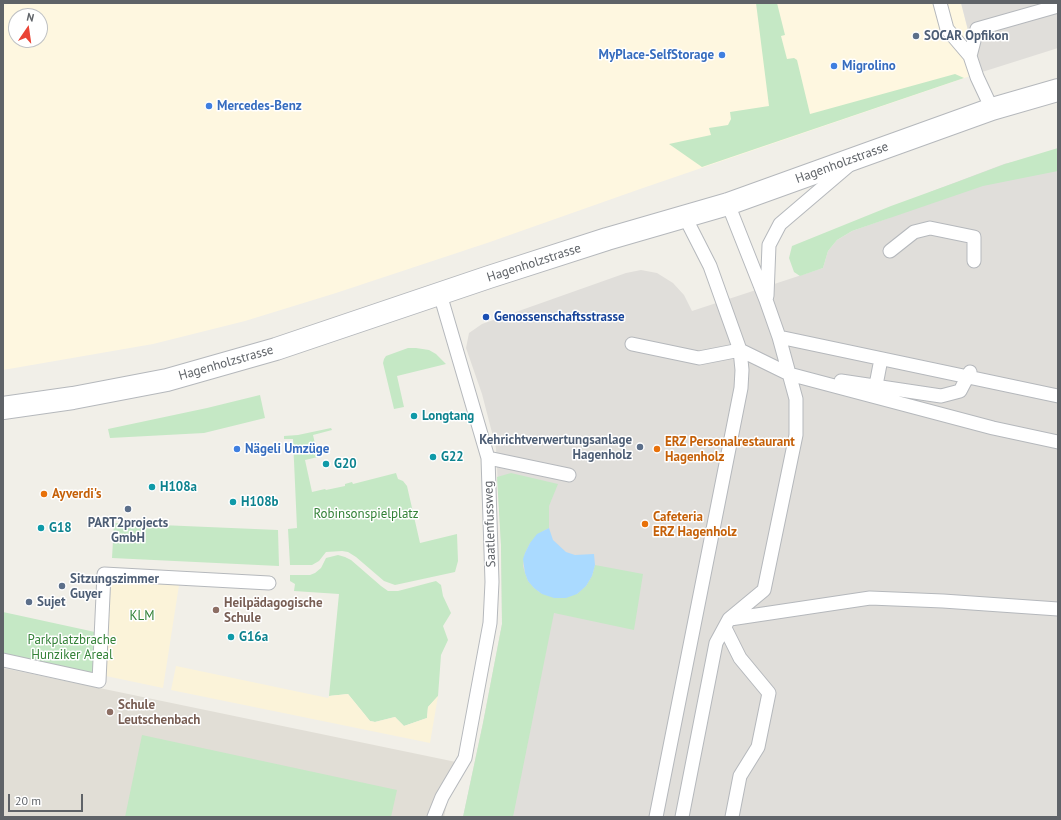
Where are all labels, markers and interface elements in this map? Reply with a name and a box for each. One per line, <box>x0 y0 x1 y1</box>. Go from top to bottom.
north arrow <box>8 8 48 48</box>
text: N <box>25 10 36 25</box>
place label: SOCAR Opfikon <box>924 28 1008 44</box>
marker: SOCAR Opfikon <box>911 31 921 41</box>
place label: MyPlace-SelfStorage <box>599 47 714 63</box>
marker: MyPlace-SelfStorage <box>717 50 727 60</box>
place label: Migrolino <box>842 58 896 74</box>
marker: Migrolino <box>829 61 839 71</box>
place label: Mercedes-Benz <box>217 98 302 114</box>
marker: Mercedes-Benz <box>204 101 214 111</box>
street label: Hagenholzstrasse <box>793 139 891 187</box>
street label: Hagenholzstrasse <box>485 240 583 286</box>
place label: Genossenschaftsstrasse <box>494 309 625 325</box>
marker: Genossenschaftsstrasse <box>481 312 491 322</box>
street label: Hagenholzstrasse <box>177 342 275 384</box>
place label: Longtang <box>422 408 474 424</box>
marker: Longtang <box>409 411 419 421</box>
place label: Kehrichtverwertungsanlage Hagenholz <box>479 432 632 463</box>
place label: ERZ Personalrestaurant Hagenholz <box>665 434 795 465</box>
place label: Nägeli Umzüge <box>245 441 329 457</box>
marker: Kehrichtverwertungsanlage Hagenholz <box>635 442 645 452</box>
marker: Nägeli Umzüge <box>232 444 242 454</box>
marker: ERZ Personalrestaurant Hagenholz <box>652 444 662 454</box>
place label: G22 <box>441 449 464 465</box>
marker: G22 <box>428 452 438 462</box>
place label: G20 <box>334 456 357 472</box>
marker: G20 <box>321 459 331 469</box>
place label: H108a <box>160 479 197 495</box>
street label: Saatlenfussweg <box>481 480 499 568</box>
marker: H108a <box>147 482 157 492</box>
place label: Ayverdi's <box>52 486 102 502</box>
marker: Ayverdi's <box>39 489 49 499</box>
place label: H108b <box>241 494 279 510</box>
marker: H108b <box>228 497 238 507</box>
marker: PART2projects GmbH <box>123 504 133 514</box>
park label: Robinsonspielplatz <box>313 506 419 522</box>
place label: Cafeteria ERZ Hagenholz <box>653 509 737 540</box>
place label: PART2projects GmbH <box>88 515 168 546</box>
marker: Cafeteria ERZ Hagenholz <box>640 519 650 529</box>
place label: G18 <box>49 520 72 536</box>
marker: G18 <box>36 523 46 533</box>
place label: Sitzungszimmer Guyer <box>70 571 159 602</box>
marker: Sitzungszimmer Guyer <box>57 581 67 591</box>
place label: Sujet <box>37 594 66 610</box>
place label: Heilpädagogische Schule <box>224 595 323 626</box>
marker: Sujet <box>24 597 34 607</box>
marker: Heilpädagogische Schule <box>211 605 221 615</box>
park label: KLM <box>130 608 154 624</box>
place label: G16a <box>239 629 268 645</box>
park label: Parkplatzbrache Hunziker Areal <box>28 632 116 663</box>
marker: G16a <box>226 632 236 642</box>
place label: Schule Leutschenbach <box>118 697 200 728</box>
marker: Schule Leutschenbach <box>105 707 115 717</box>
scale bar <box>10 786 85 812</box>
text: 20 m <box>15 793 41 808</box>

